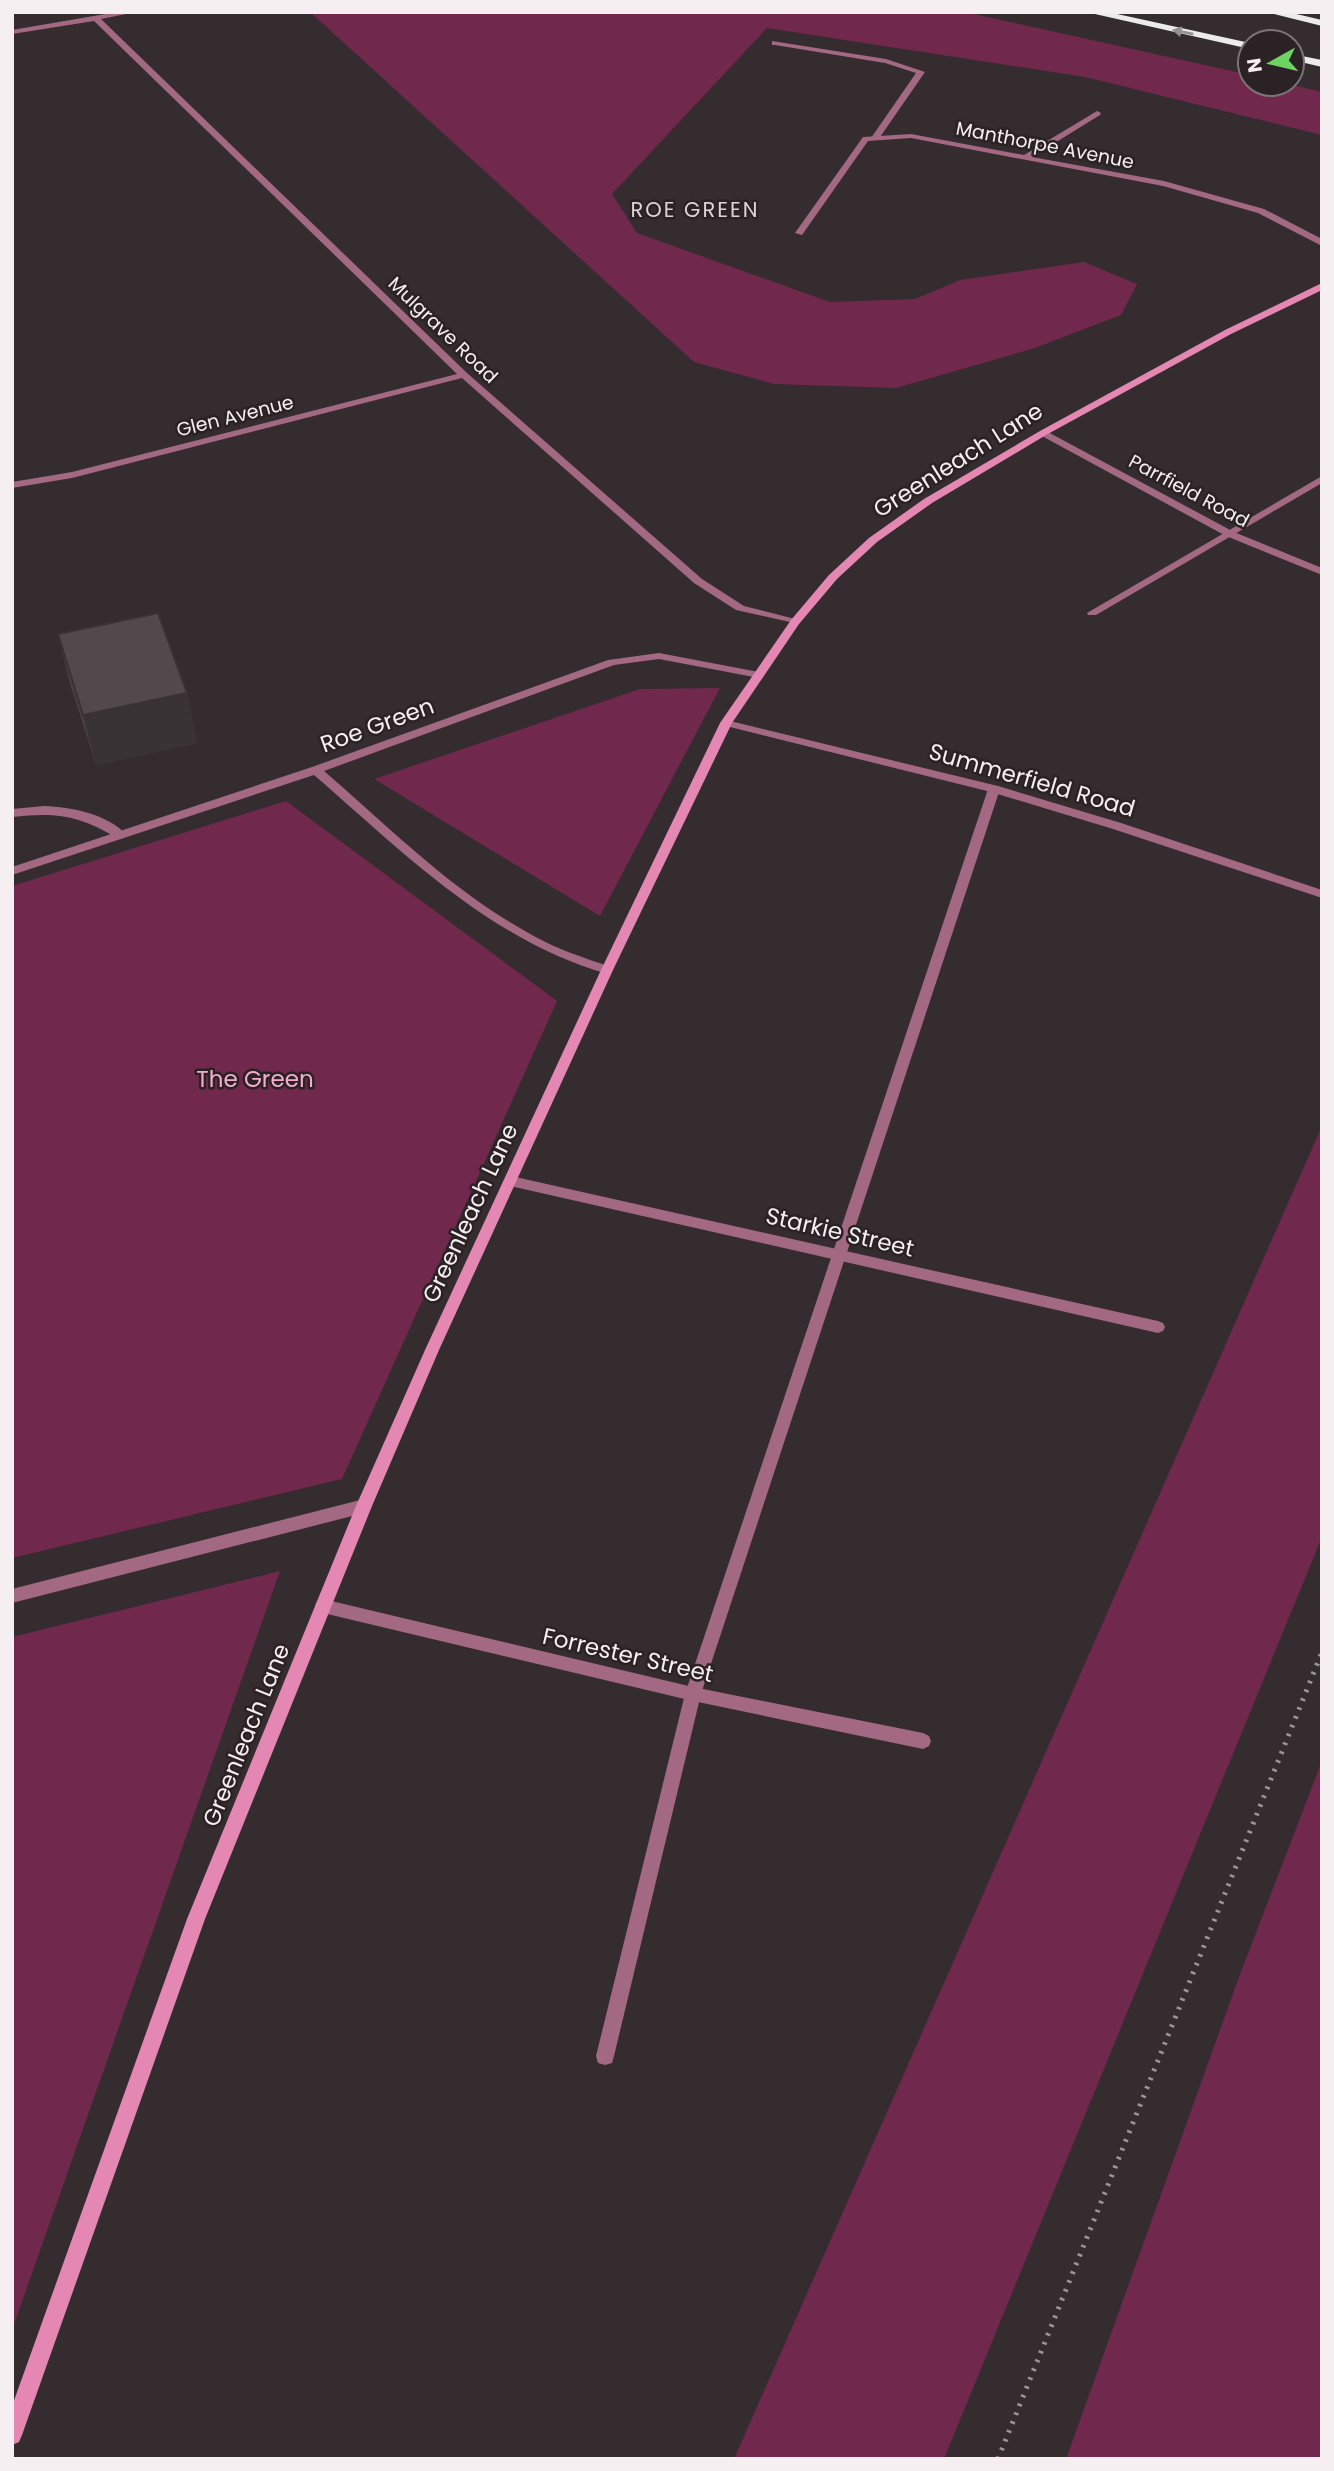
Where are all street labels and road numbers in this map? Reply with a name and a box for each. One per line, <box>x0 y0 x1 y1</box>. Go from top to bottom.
street label: Manthorpe Avenue <box>954 115 1136 175</box>
street label: Mulgrave Road <box>382 271 504 389</box>
street label: Glen Avenue <box>174 388 296 444</box>
street label: Greenleach Lane <box>867 395 1049 525</box>
street label: Parrfield Road <box>1124 448 1254 534</box>
street label: Roe Green <box>316 690 438 760</box>
street label: Summerfield Road <box>925 735 1139 825</box>
street label: Greenleach Lane <box>414 1118 526 1308</box>
street label: Starkie Street <box>763 1199 917 1265</box>
street label: Forrester Street <box>539 1620 717 1690</box>
street label: Greenleach Lane <box>195 1639 297 1831</box>

